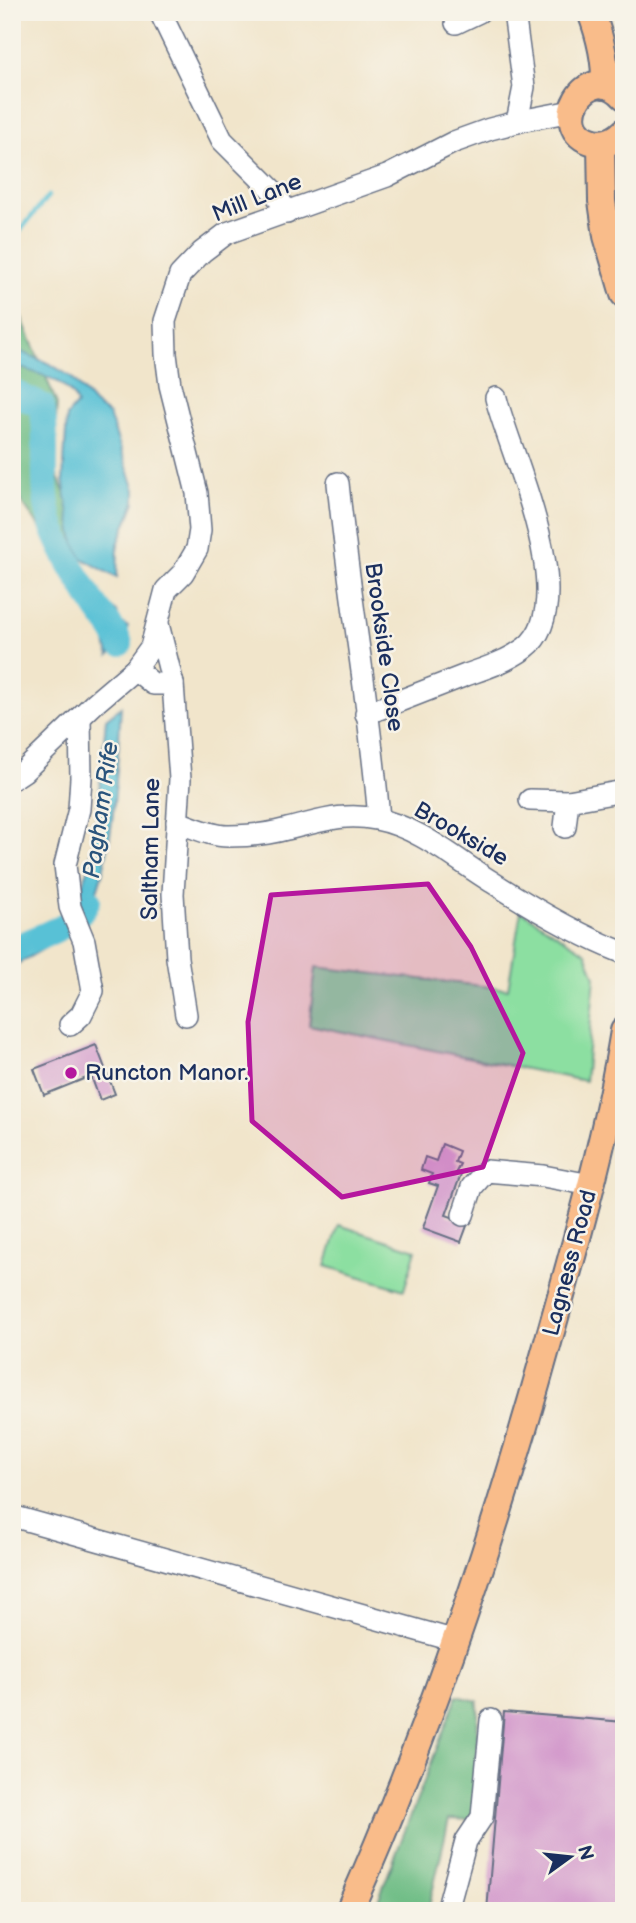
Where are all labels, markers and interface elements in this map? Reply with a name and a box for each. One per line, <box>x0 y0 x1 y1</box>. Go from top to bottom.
street label: Mill Lane <box>208 167 306 229</box>
street label: Brookside Close <box>358 561 410 733</box>
water label: Pagham Rife <box>77 740 125 880</box>
street label: Saltham Lane <box>136 778 166 920</box>
street label: Brookside <box>409 796 513 872</box>
place label: Runcton Manor. <box>85 1059 248 1087</box>
marker: Runcton Manor. <box>63 1065 79 1081</box>
street label: Lagness Road <box>537 1187 603 1339</box>
north arrow <box>534 1822 604 1892</box>
text: N <box>572 1843 598 1863</box>

